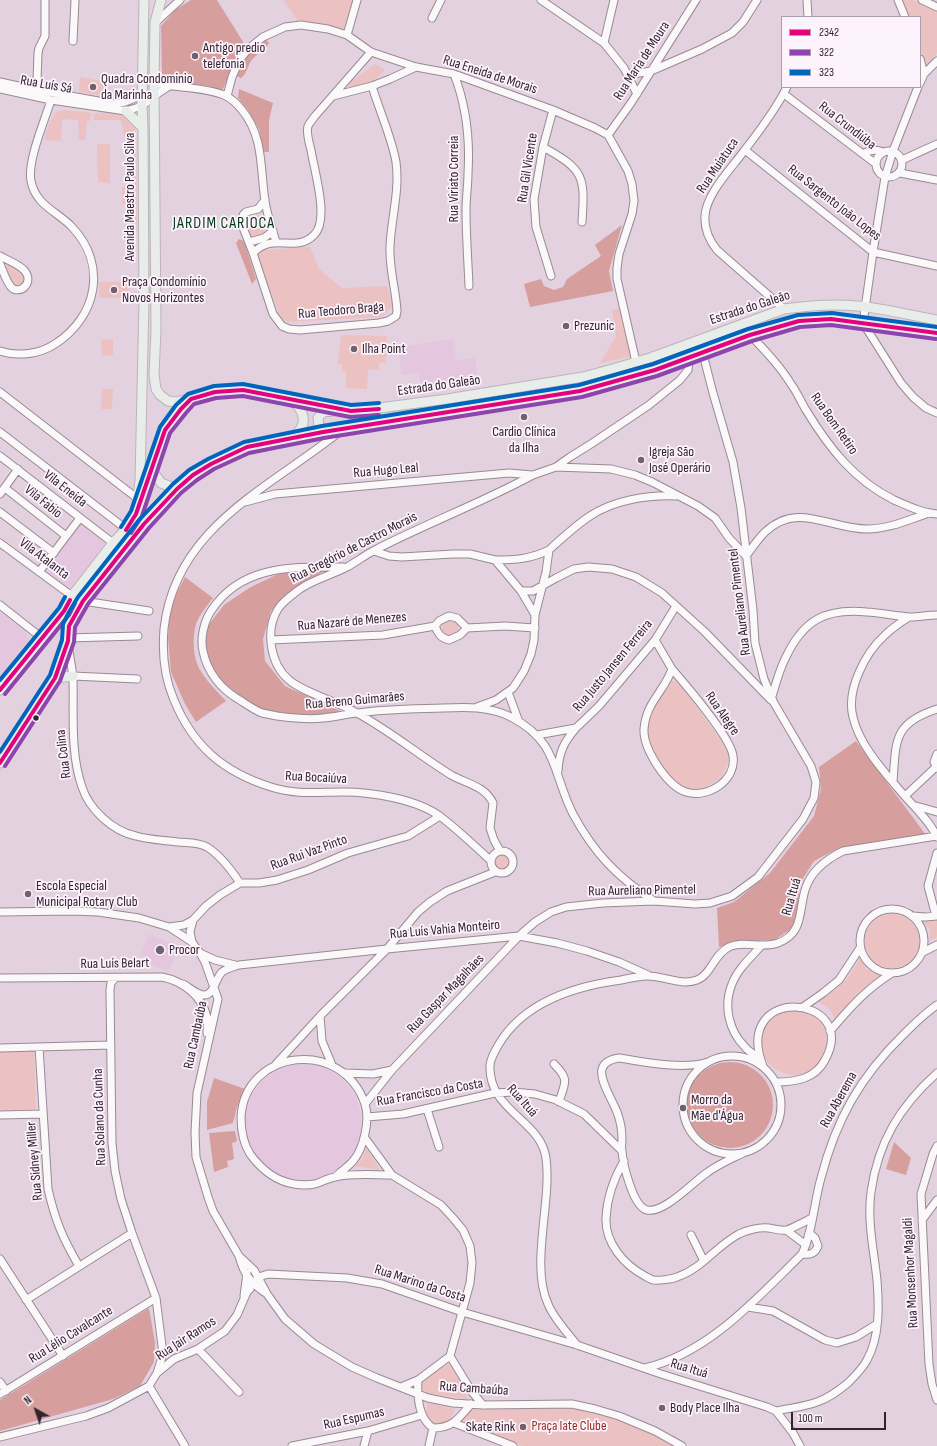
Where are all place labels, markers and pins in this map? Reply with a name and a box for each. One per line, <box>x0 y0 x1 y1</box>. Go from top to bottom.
place label: Antigo predio telefonia <box>203 40 265 72</box>
marker: Antigo predio telefonia <box>190 51 200 61</box>
place label: Quadra Condominio da Marinha <box>101 71 193 104</box>
marker: Quadra Condominio da Marinha <box>88 82 98 92</box>
place label: Praça Condomínio Novos Horizontes <box>122 274 206 306</box>
marker: Praça Condomínio Novos Horizontes <box>109 285 119 295</box>
place label: Prezunic <box>574 318 614 334</box>
marker: Prezunic <box>561 321 571 331</box>
place label: Ilha Point <box>362 341 406 357</box>
marker: Ilha Point <box>349 344 359 354</box>
marker: Cardio Clínica da Ilha <box>519 412 529 422</box>
place label: Cardio Clínica da Ilha <box>492 424 556 456</box>
place label: Igreja São José Operário <box>649 444 711 476</box>
marker: Igreja São José Operário <box>636 455 646 465</box>
unlabelled marker <box>31 713 41 723</box>
place label: Escola Especial Municipal Rotary Club <box>36 878 137 910</box>
marker: Escola Especial Municipal Rotary Club <box>23 889 33 899</box>
place label: Procor <box>169 942 200 958</box>
marker: Procor <box>154 944 166 956</box>
place label: Morro da Mãe d'Água <box>691 1092 744 1124</box>
marker: Morro da Mãe d'Água <box>678 1103 688 1113</box>
place label: Body Place Ilha <box>670 1400 740 1416</box>
marker: Body Place Ilha <box>657 1403 667 1413</box>
place label: Skate Rink <box>466 1419 515 1435</box>
marker: Skate Rink <box>518 1422 528 1432</box>

